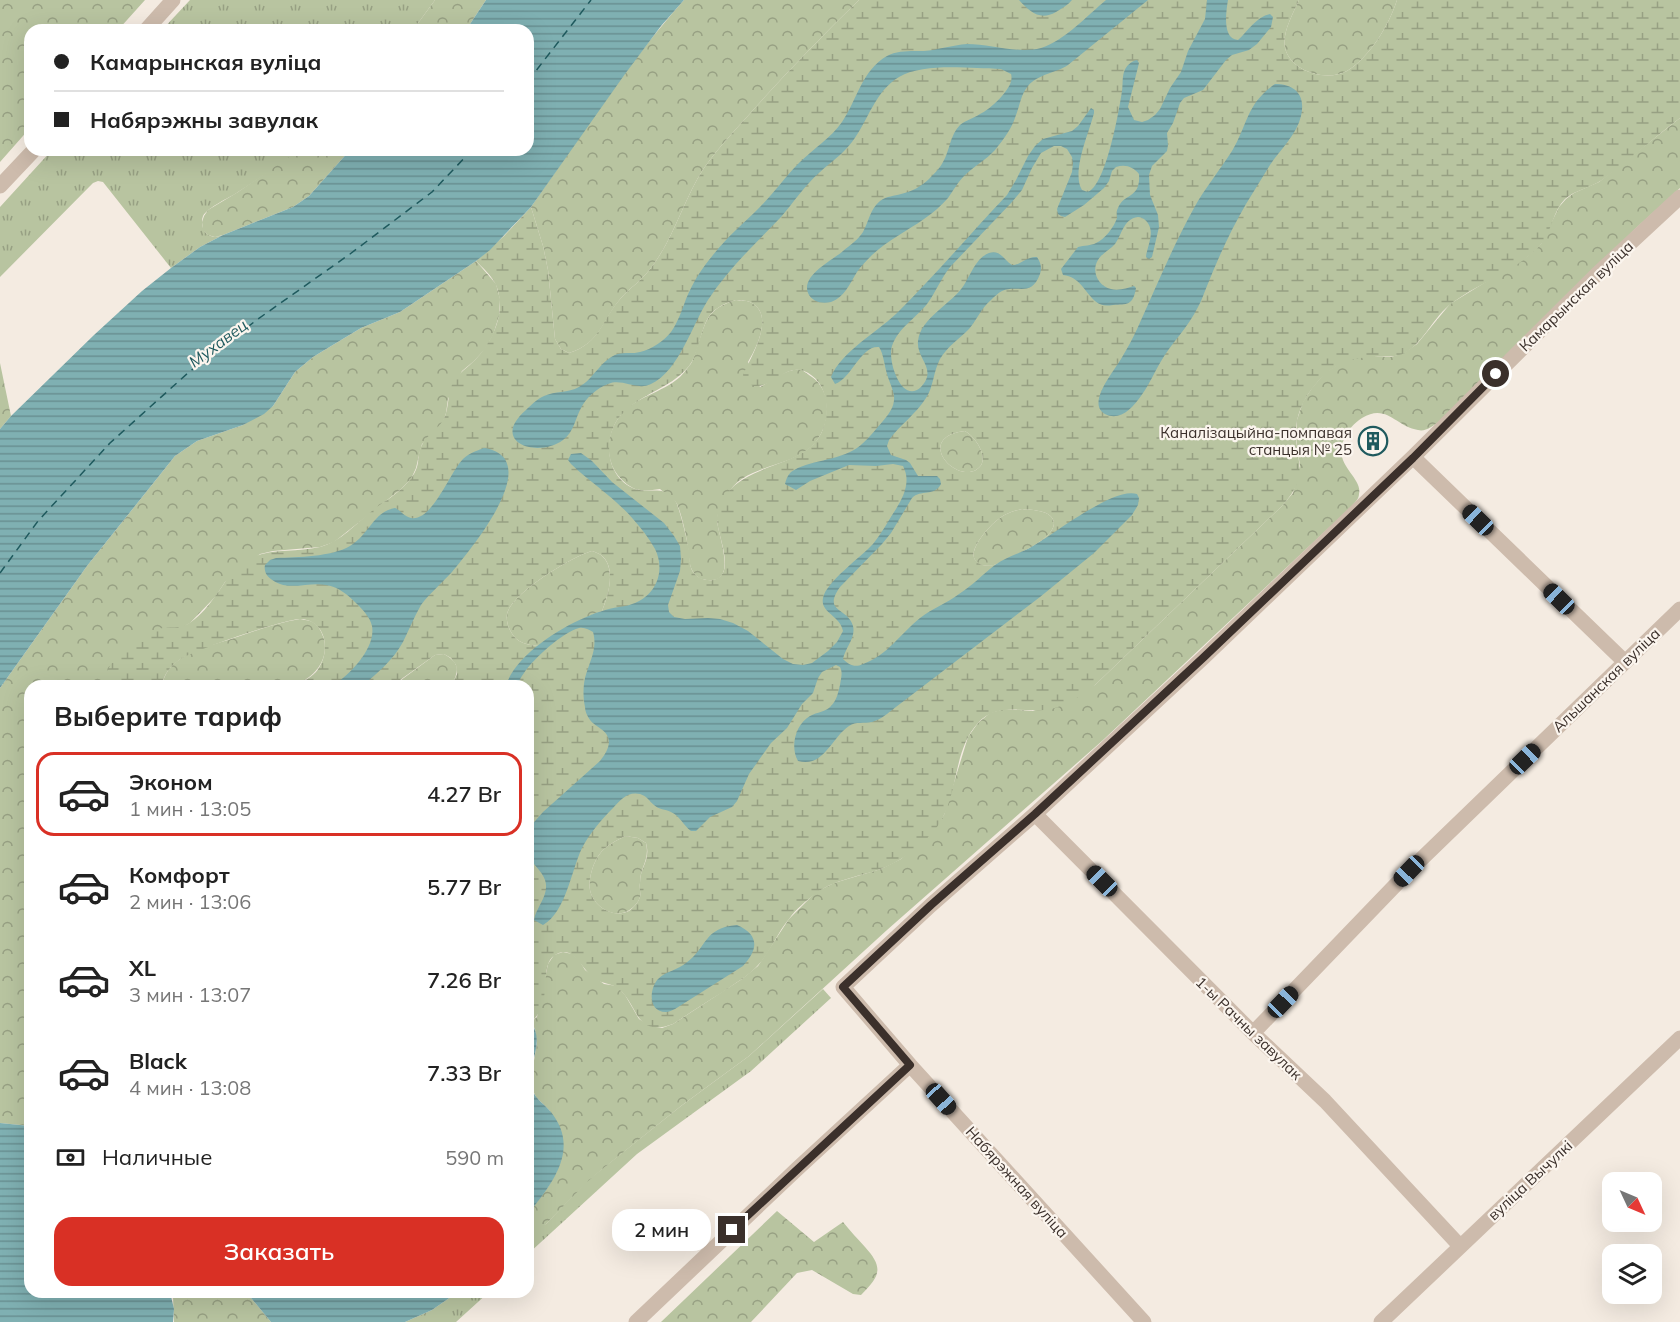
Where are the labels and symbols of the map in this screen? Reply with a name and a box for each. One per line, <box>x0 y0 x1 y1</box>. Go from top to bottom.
street label: Камарынская вуліца <box>1515 237 1637 355</box>
water label: Мухавец <box>185 314 251 372</box>
route start <box>1482 360 1509 387</box>
place label: Каналізацыйна-помпавая станцыя № 25 <box>1160 423 1352 459</box>
building icon: Каналізацыйна-помпавая станцыя № 25 <box>1357 425 1389 457</box>
car <box>1459 501 1497 539</box>
car <box>1540 580 1578 618</box>
street label: Альшанская вуліца <box>1548 624 1664 736</box>
car <box>1506 740 1544 778</box>
car <box>1390 852 1428 890</box>
car <box>1083 862 1121 900</box>
street label: 1-ы Рачны завулак <box>1192 972 1307 1084</box>
car <box>1264 983 1302 1021</box>
car <box>922 1080 960 1118</box>
street label: Набярэжная вуліца <box>962 1122 1072 1242</box>
street label: вуліца Вычулкі <box>1484 1136 1576 1224</box>
north arrow <box>1602 1172 1662 1232</box>
callout: 2 мин <box>612 1209 711 1251</box>
route end <box>718 1216 745 1243</box>

